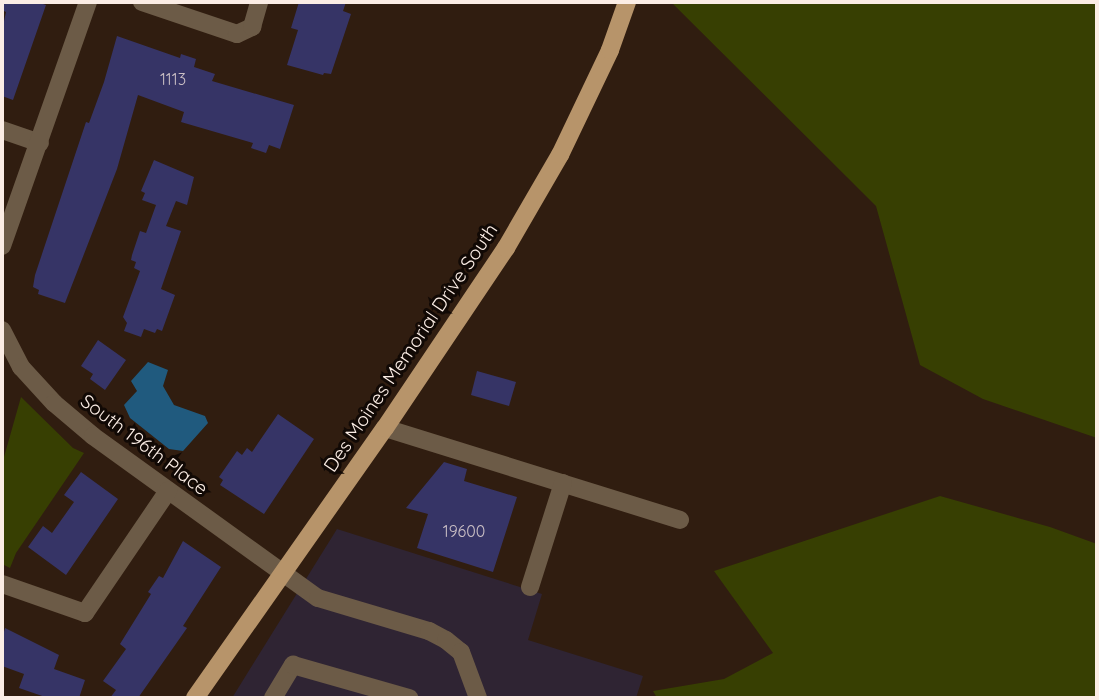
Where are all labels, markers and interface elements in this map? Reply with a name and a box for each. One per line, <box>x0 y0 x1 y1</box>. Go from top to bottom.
house number: 1113 <box>160 69 186 89</box>
street label: Des Moines Memorial Drive South <box>319 220 503 476</box>
street label: South 196th Place <box>76 390 212 500</box>
house number: 19600 <box>443 521 485 541</box>

